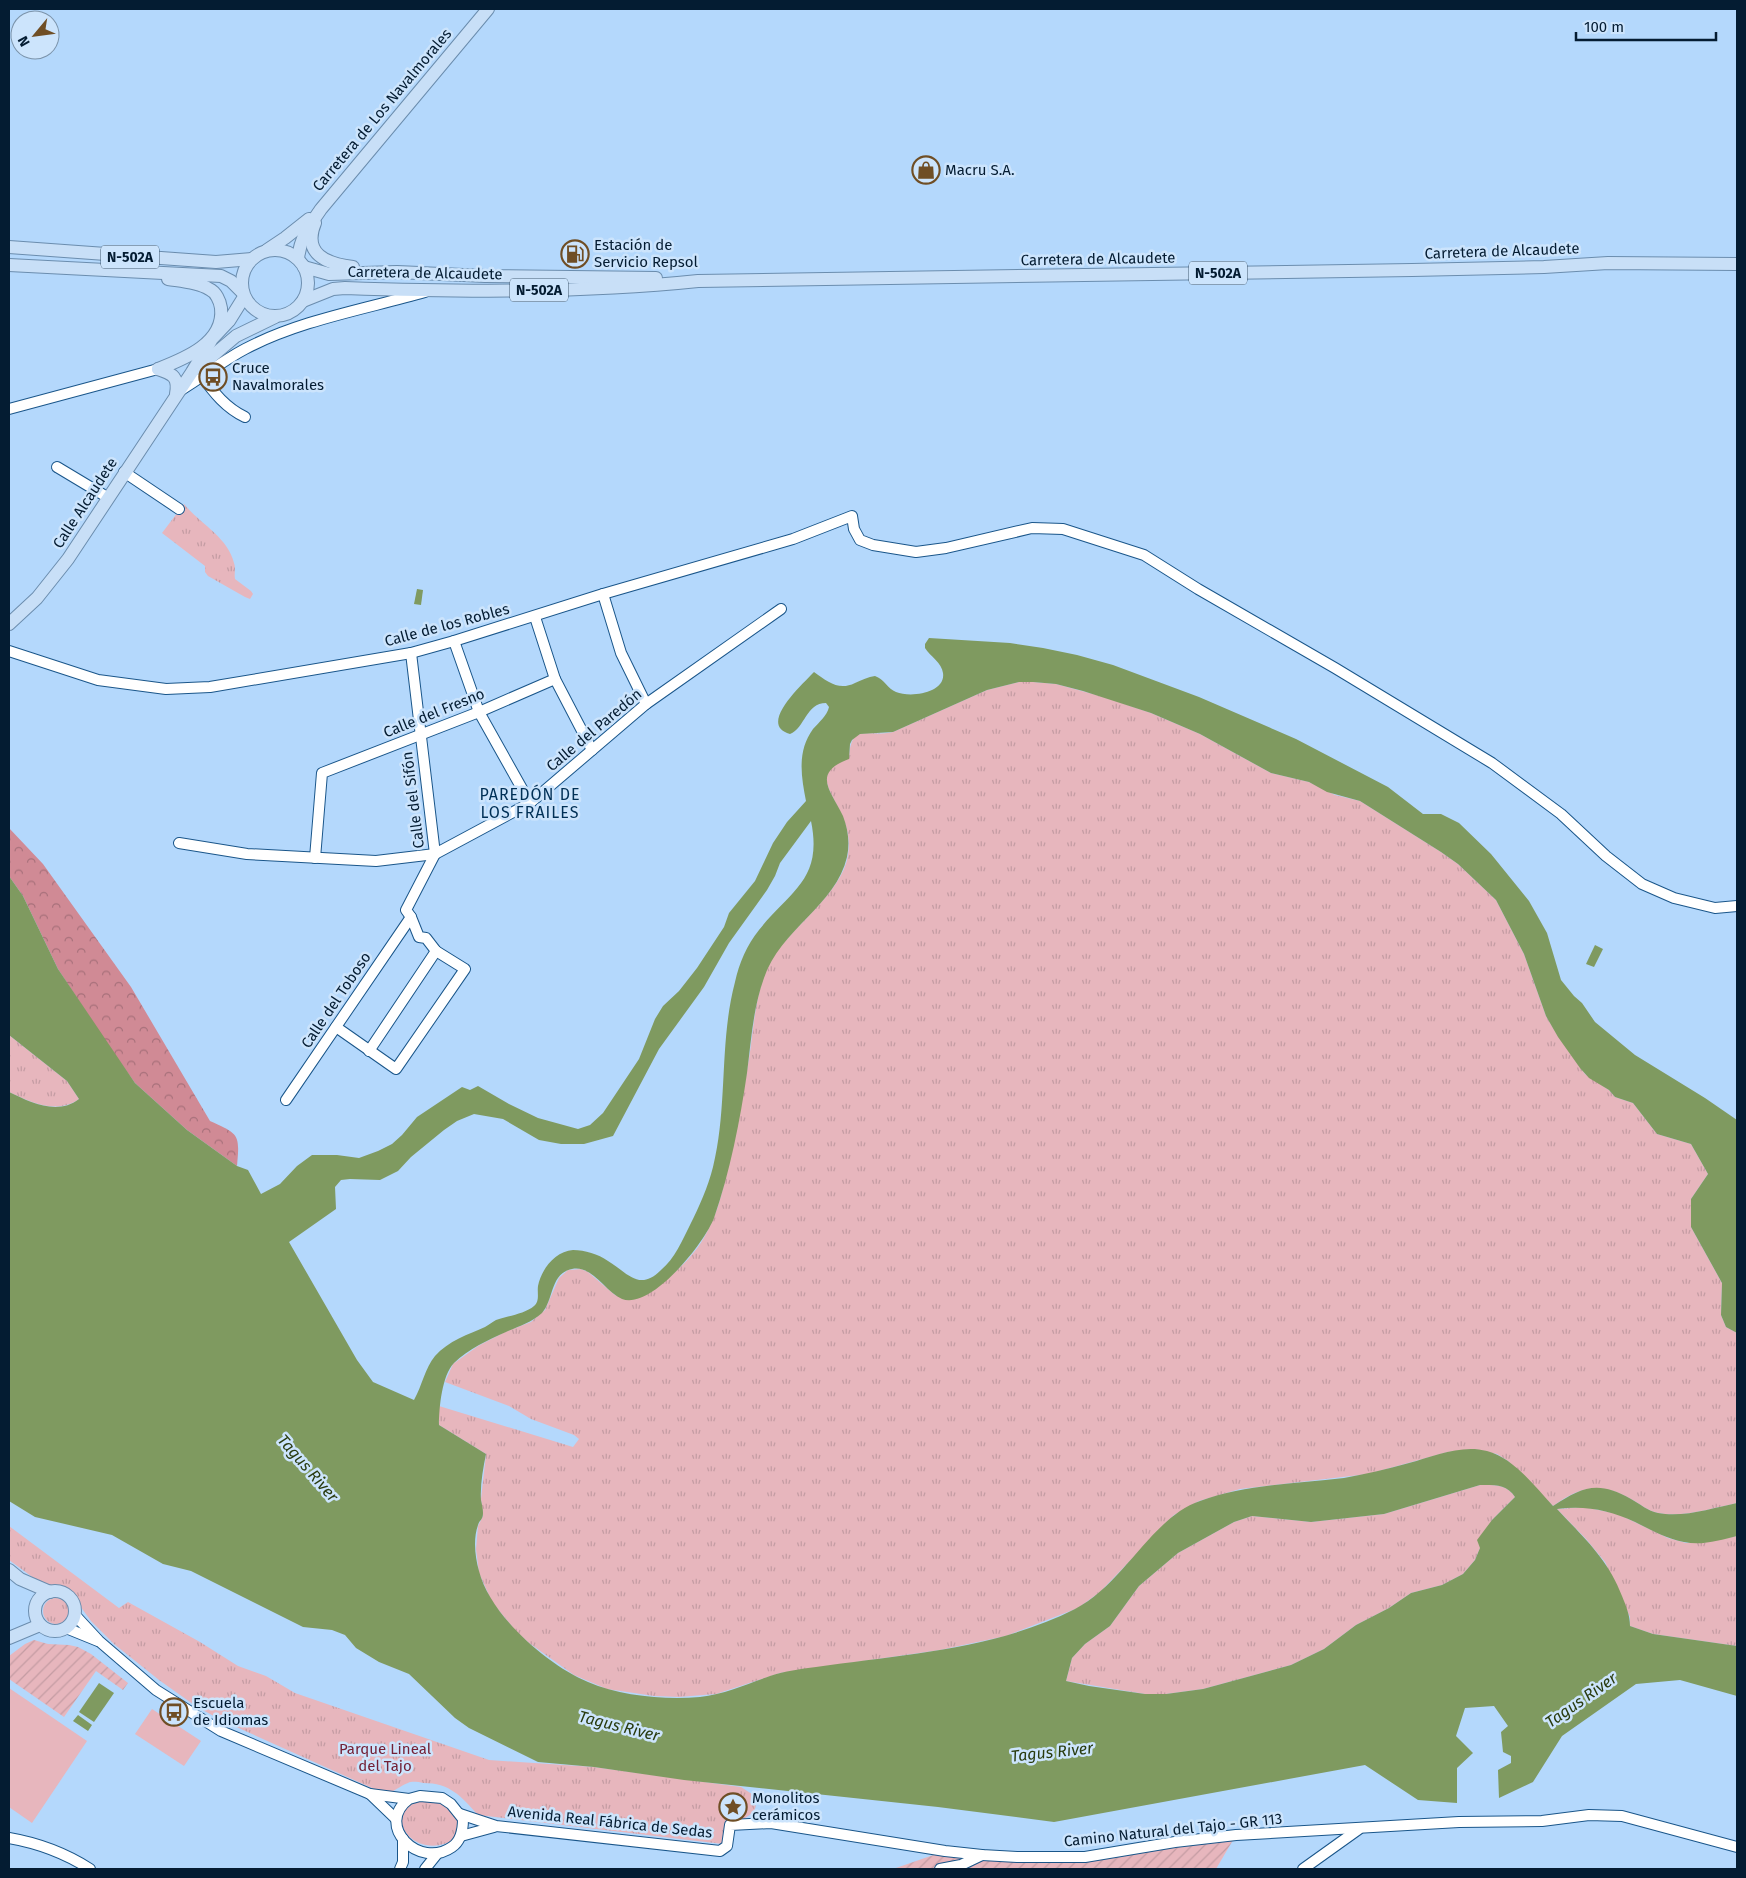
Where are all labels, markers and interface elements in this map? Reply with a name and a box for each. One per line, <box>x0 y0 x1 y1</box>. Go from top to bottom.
north arrow <box>10 10 60 60</box>
scale bar <box>1576 10 1716 42</box>
text: 100 m <box>1584 18 1624 36</box>
street label: Carretera de Los Navalmorales <box>309 25 455 195</box>
text: N <box>14 33 34 49</box>
shop icon: Macru S.A. <box>911 155 941 185</box>
place label: Macru S.A. <box>945 161 1015 179</box>
place label: Estación de Servicio Repsol <box>594 236 699 271</box>
fuel station icon: Estación de Servicio Repsol <box>560 239 590 269</box>
street label: Carretera de Alcaudete <box>1424 239 1580 263</box>
road number: N-502A <box>101 246 159 268</box>
street label: Carretera de Alcaudete <box>1020 249 1176 269</box>
road number: N-502A <box>1189 262 1247 284</box>
street label: Carretera de Alcaudete <box>347 263 503 283</box>
road number: N-502A <box>510 278 568 302</box>
place label: Cruce Navalmorales <box>232 359 324 394</box>
bus stop icon: Cruce Navalmorales <box>198 362 228 392</box>
street label: Calle Alcaudete <box>49 454 121 552</box>
street label: Calle de los Robles <box>383 600 511 650</box>
street label: Calle del Fresno <box>381 685 487 741</box>
street label: Calle del Paredón <box>543 685 645 775</box>
street label: Calle del Sifón <box>398 751 428 849</box>
district label: PAREDÓN DE LOS FRAILES <box>479 784 581 822</box>
street label: Calle del Toboso <box>297 949 375 1051</box>
water label: Tagus River <box>274 1431 343 1506</box>
water label: Tagus River <box>1542 1668 1621 1731</box>
place label: Escuela de Idiomas <box>193 1694 268 1729</box>
bus stop icon: Escuela de Idiomas <box>159 1697 189 1727</box>
water label: Tagus River <box>577 1707 662 1745</box>
water label: Tagus River <box>1010 1738 1095 1766</box>
park label: Parque Lineal del Tajo <box>339 1740 432 1775</box>
place label: Monolitos cerámicos <box>752 1789 820 1824</box>
place icon: Monolitos cerámicos <box>718 1792 748 1822</box>
street label: Avenida Real Fábrica de Sedas <box>507 1802 713 1842</box>
street label: Camino Natural del Tajo - GR 113 <box>1063 1810 1283 1850</box>

